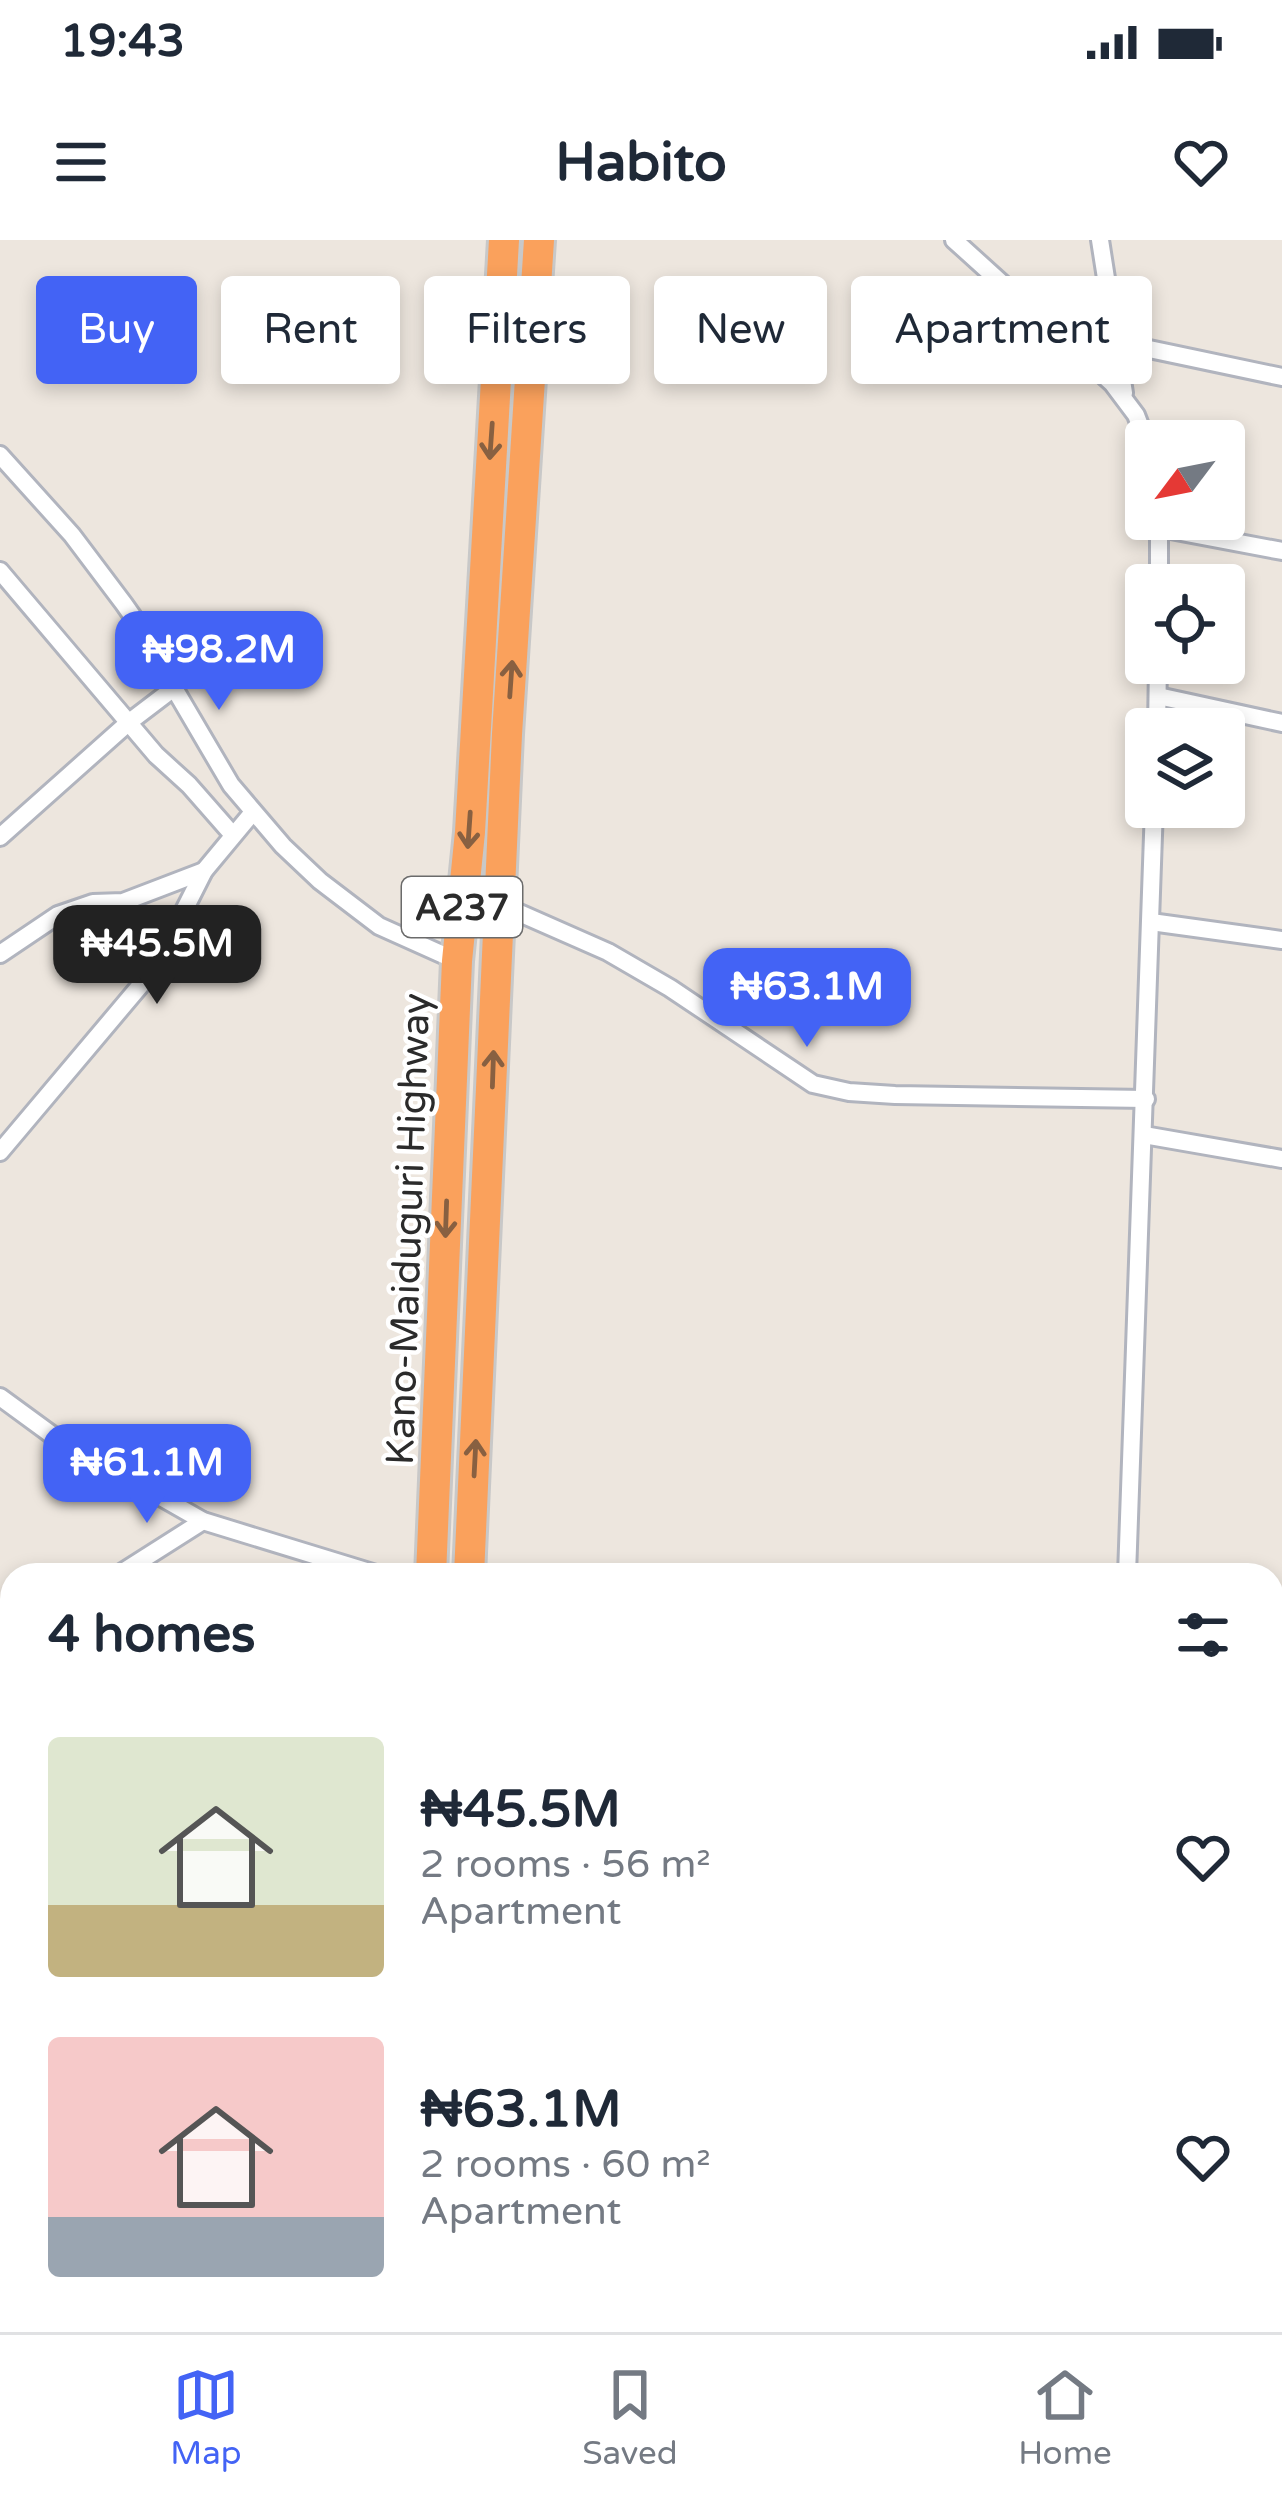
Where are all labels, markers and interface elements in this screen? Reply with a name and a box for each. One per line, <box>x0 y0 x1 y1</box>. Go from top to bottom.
text: 19:43 <box>60 15 185 69</box>
icon: menu <box>48 129 114 195</box>
icon: heart <box>1168 129 1234 195</box>
text: Habito <box>555 130 727 195</box>
chip: Buy <box>36 276 197 384</box>
chip: Rent <box>221 276 400 384</box>
chip: Filters <box>424 276 630 384</box>
chip: New <box>654 276 827 384</box>
chip: Apartment <box>851 276 1152 384</box>
one-way arrow <box>479 420 502 459</box>
north arrow <box>1125 420 1245 540</box>
map controls <box>1125 420 1245 828</box>
button: locate <box>1125 564 1245 684</box>
pin: ₦98.2M <box>121 611 317 713</box>
text: ₦98.2M <box>142 626 296 673</box>
one-way arrow <box>500 660 523 699</box>
button: layers <box>1125 708 1245 828</box>
one-way arrow <box>458 810 481 849</box>
road number: A237 <box>402 877 522 937</box>
pin: ₦45.5M <box>59 905 255 1007</box>
text: ₦45.5M <box>80 920 234 967</box>
pin: ₦63.1M <box>709 948 905 1050</box>
text: ₦63.1M <box>730 963 884 1010</box>
street label: Kano-Maiduguri Highway <box>377 992 440 1466</box>
one-way arrow <box>482 1050 505 1089</box>
one-way arrow <box>434 1199 457 1238</box>
pin: ₦61.1M <box>49 1424 245 1526</box>
text: ₦61.1M <box>70 1439 224 1486</box>
one-way arrow <box>464 1439 487 1478</box>
icon: filters <box>1170 1602 1236 1668</box>
text: 4 homes <box>48 1604 256 1666</box>
text: ₦45.5M <box>420 1779 621 1841</box>
icon: home <box>144 1785 288 1929</box>
icon: heart <box>1170 1824 1236 1890</box>
text: 2 rooms · 56 m² <box>420 1841 711 1888</box>
text: Apartment <box>420 1888 621 1935</box>
text: ₦63.1M <box>420 2079 621 2141</box>
icon: home <box>144 2085 288 2229</box>
icon: heart <box>1170 2124 1236 2190</box>
text: 2 rooms · 60 m² <box>420 2141 711 2188</box>
text: Apartment <box>420 2188 621 2235</box>
tab: Map <box>170 2362 242 2473</box>
tab: Saved <box>582 2362 678 2473</box>
tab: Home <box>1018 2362 1112 2473</box>

